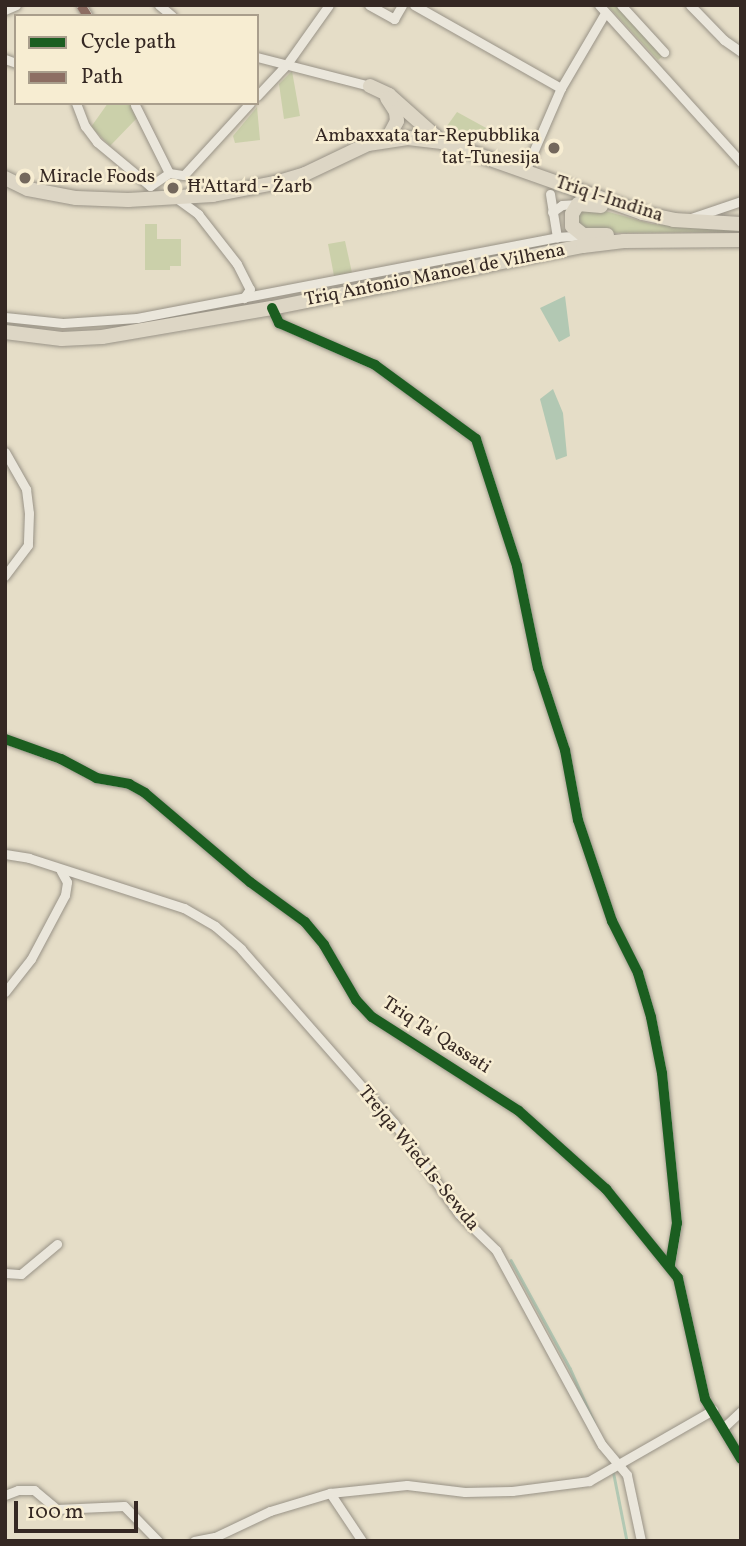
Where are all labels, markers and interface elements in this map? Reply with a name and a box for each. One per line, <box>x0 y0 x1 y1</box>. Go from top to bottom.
legend <box>14 14 259 105</box>
text: Cycle path <box>81 28 176 57</box>
text: Path <box>81 63 123 92</box>
place label: Ambaxxata tar-Repubblika tat-Tunesija <box>315 126 540 170</box>
marker: Ambaxxata tar-Repubblika tat-Tunesija <box>546 140 562 156</box>
place label: Miracle Foods <box>39 167 155 189</box>
marker: Miracle Foods <box>17 170 33 186</box>
street label: Triq l-Imdina <box>552 172 666 228</box>
place label: Ħ'Attard - Żarb <box>187 177 313 199</box>
marker: Ħ'Attard - Żarb <box>165 180 181 196</box>
street label: Triq Antonio Manoel de Vilhena <box>302 239 568 313</box>
street label: Triq Ta' Qassati <box>377 992 495 1080</box>
street label: Trejqa Wied Is-Sewda <box>352 1082 484 1236</box>
scale bar <box>18 1486 142 1530</box>
text: 100 m <box>27 1498 84 1527</box>

